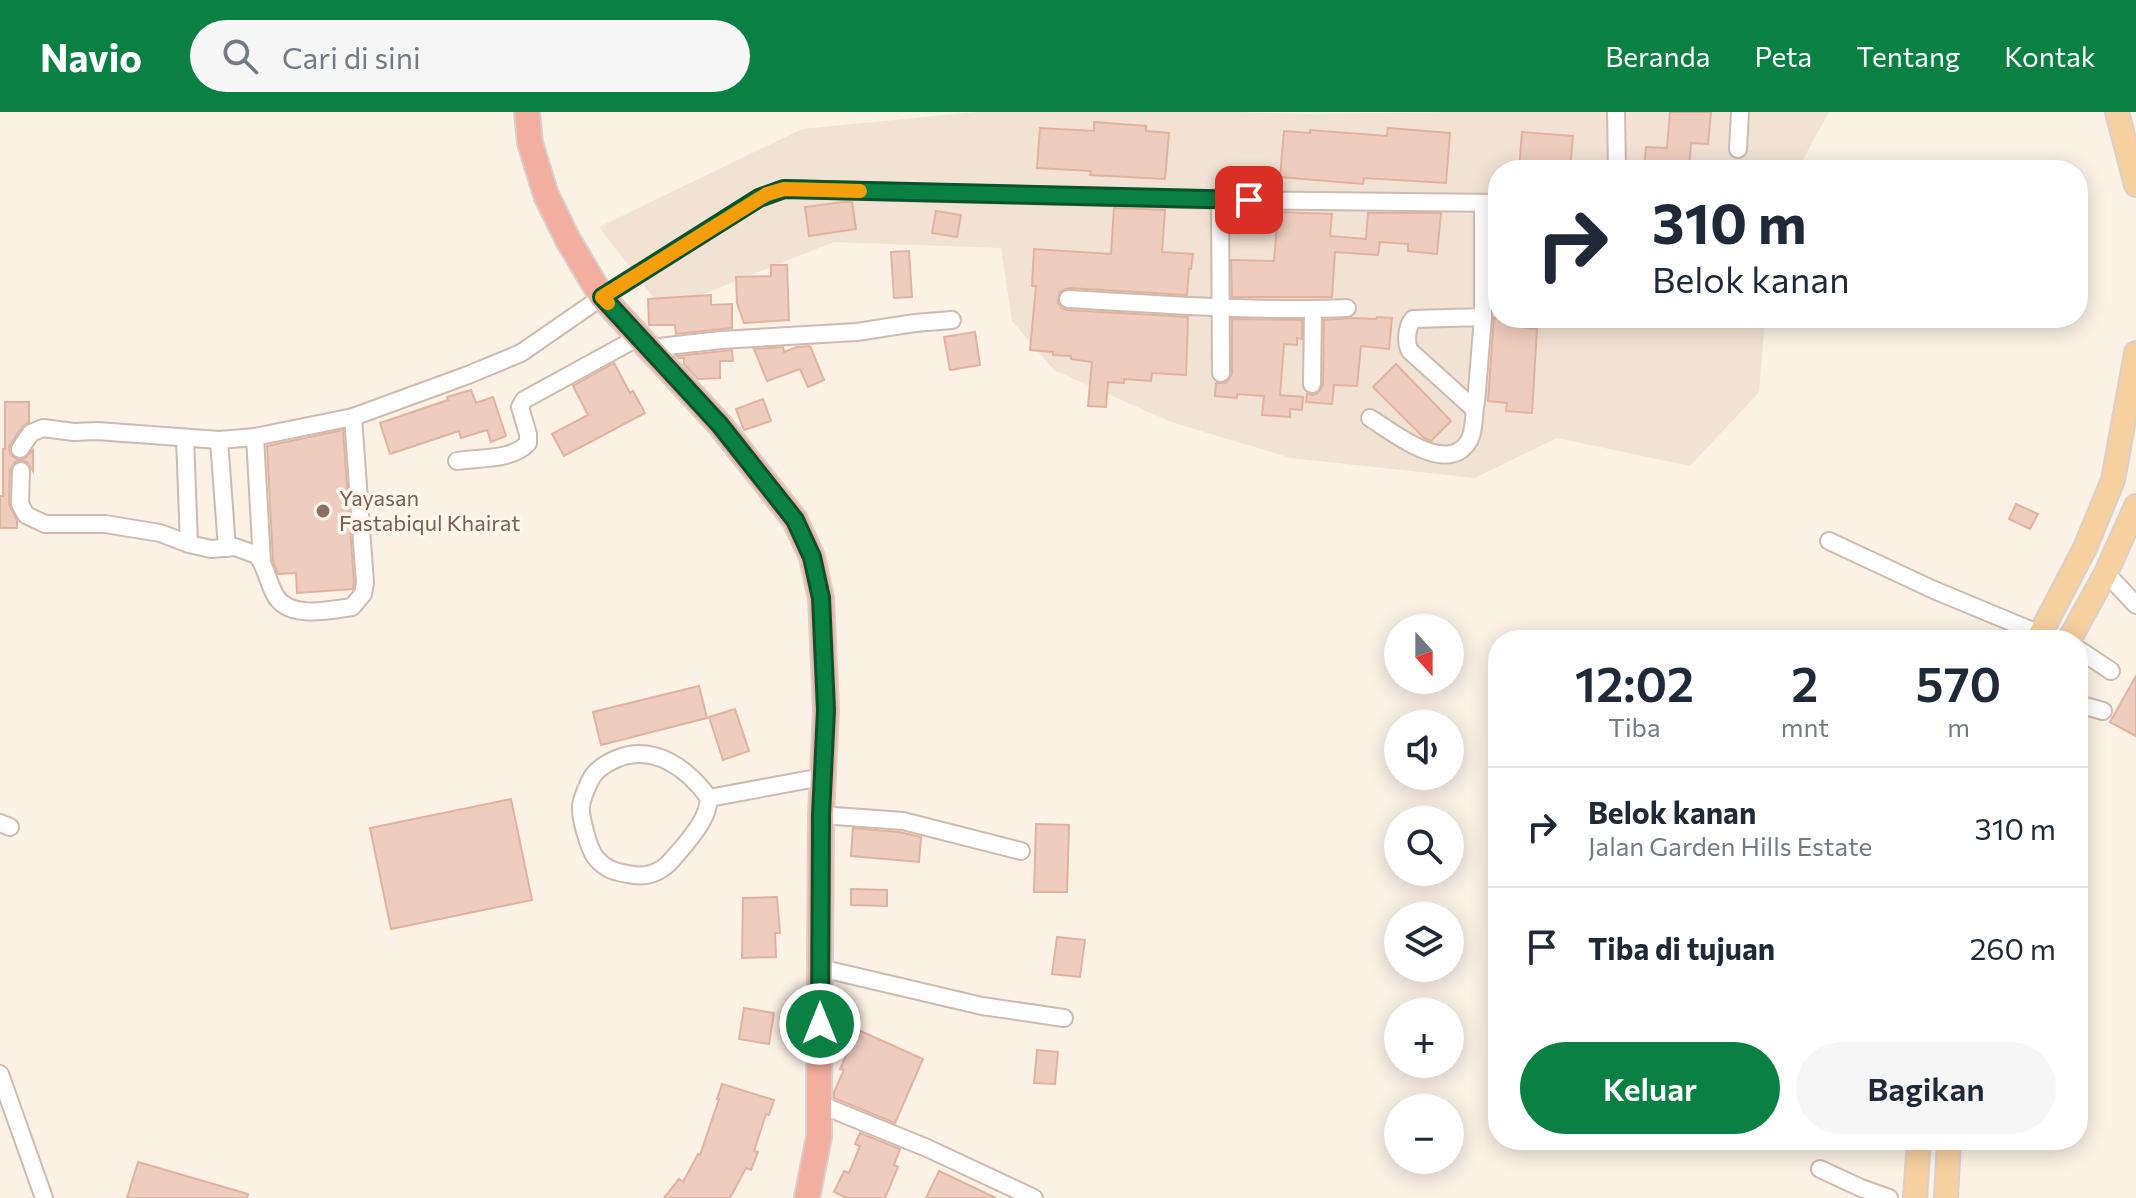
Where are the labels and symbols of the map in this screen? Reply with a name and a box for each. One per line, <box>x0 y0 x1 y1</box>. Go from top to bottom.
pin <box>1215 166 1283 234</box>
place label: Yayasan Fastabiqul Khairat <box>339 484 520 536</box>
marker: Yayasan Fastabiqul Khairat <box>314 502 332 520</box>
north arrow <box>1384 614 1464 694</box>
position arrow <box>778 982 862 1066</box>

